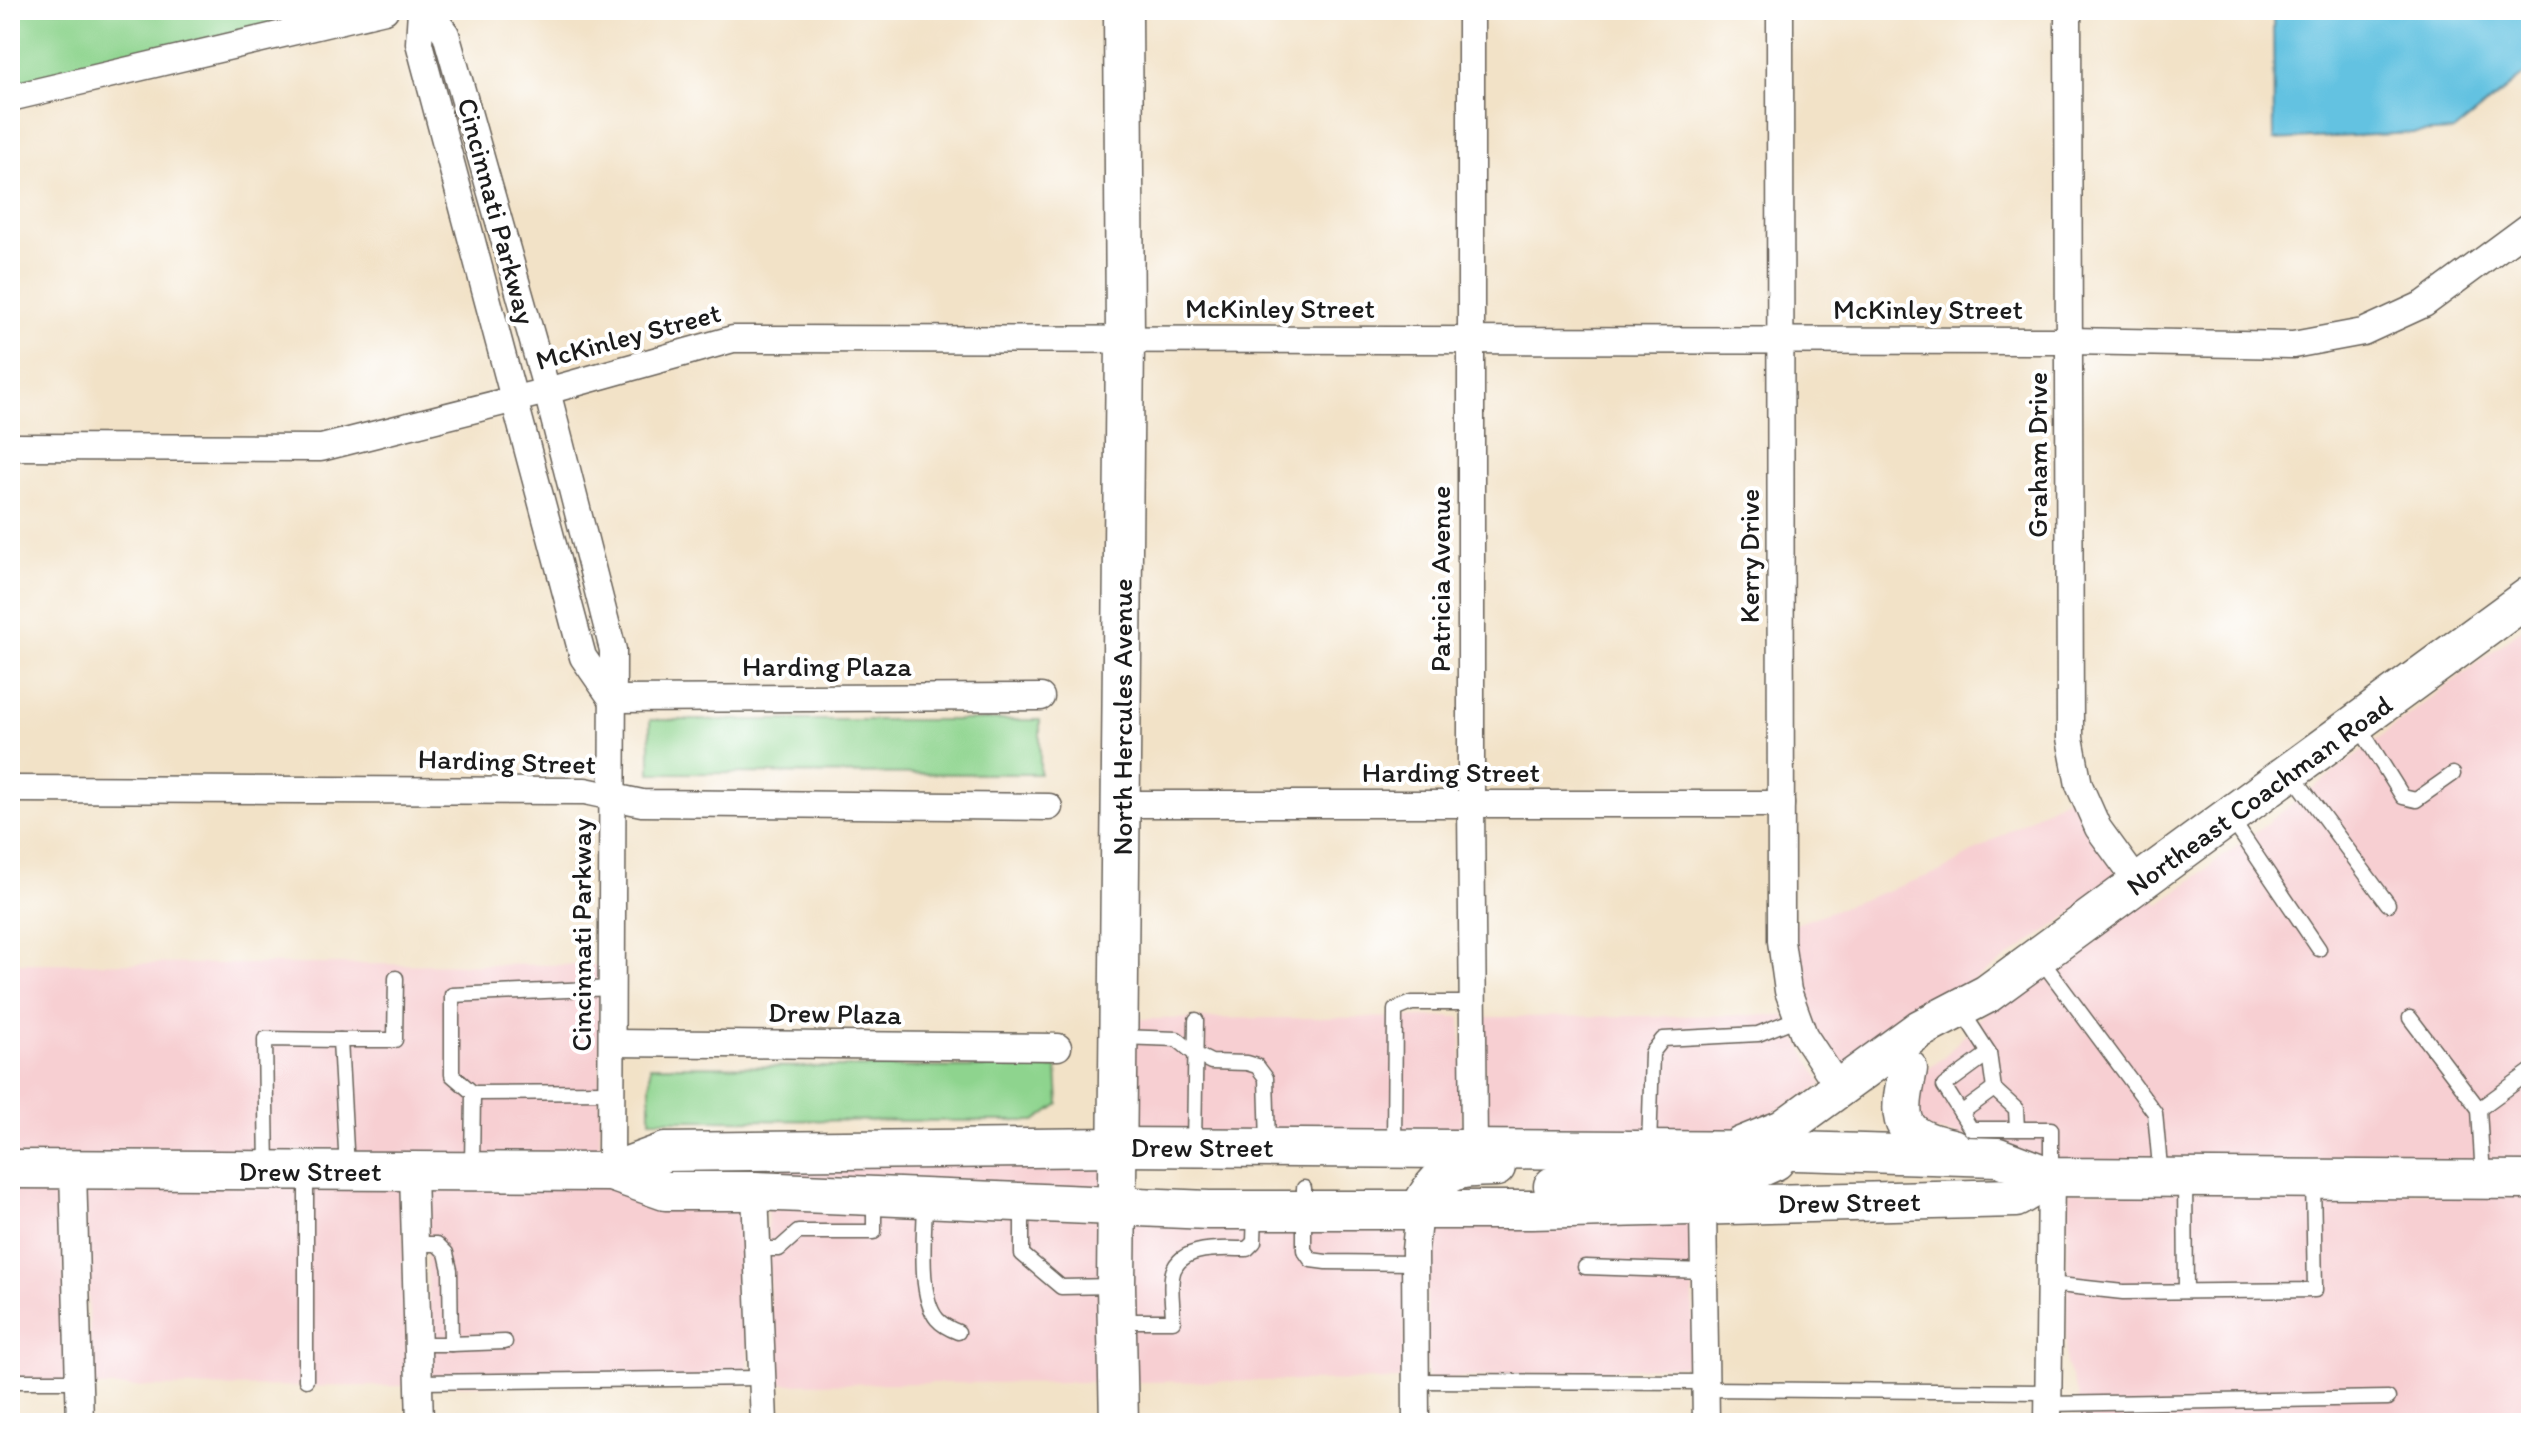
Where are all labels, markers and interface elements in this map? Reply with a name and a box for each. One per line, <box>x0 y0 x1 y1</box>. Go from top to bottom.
street label: Cincinnati Parkway <box>450 94 544 328</box>
street label: McKinley Street <box>1185 291 1375 325</box>
street label: McKinley Street <box>1833 292 2023 326</box>
street label: McKinley Street <box>532 295 724 377</box>
street label: Graham Drive <box>2020 372 2054 538</box>
street label: Patricia Avenue <box>1423 486 1457 672</box>
street label: Kerry Drive <box>1732 489 1766 623</box>
street label: North Hercules Avenue <box>1105 578 1139 856</box>
street label: Harding Plaza <box>742 649 912 683</box>
street label: Northeast Coachman Road <box>2119 687 2399 903</box>
street label: Harding Street <box>417 741 597 781</box>
street label: Harding Street <box>1362 755 1540 789</box>
street label: Cincinnati Parkway <box>564 818 598 1052</box>
street label: Drew Plaza <box>768 995 903 1031</box>
street label: Drew Street <box>1130 1130 1274 1164</box>
street label: Drew Street <box>238 1154 382 1188</box>
street label: Drew Street <box>1777 1184 1921 1220</box>

